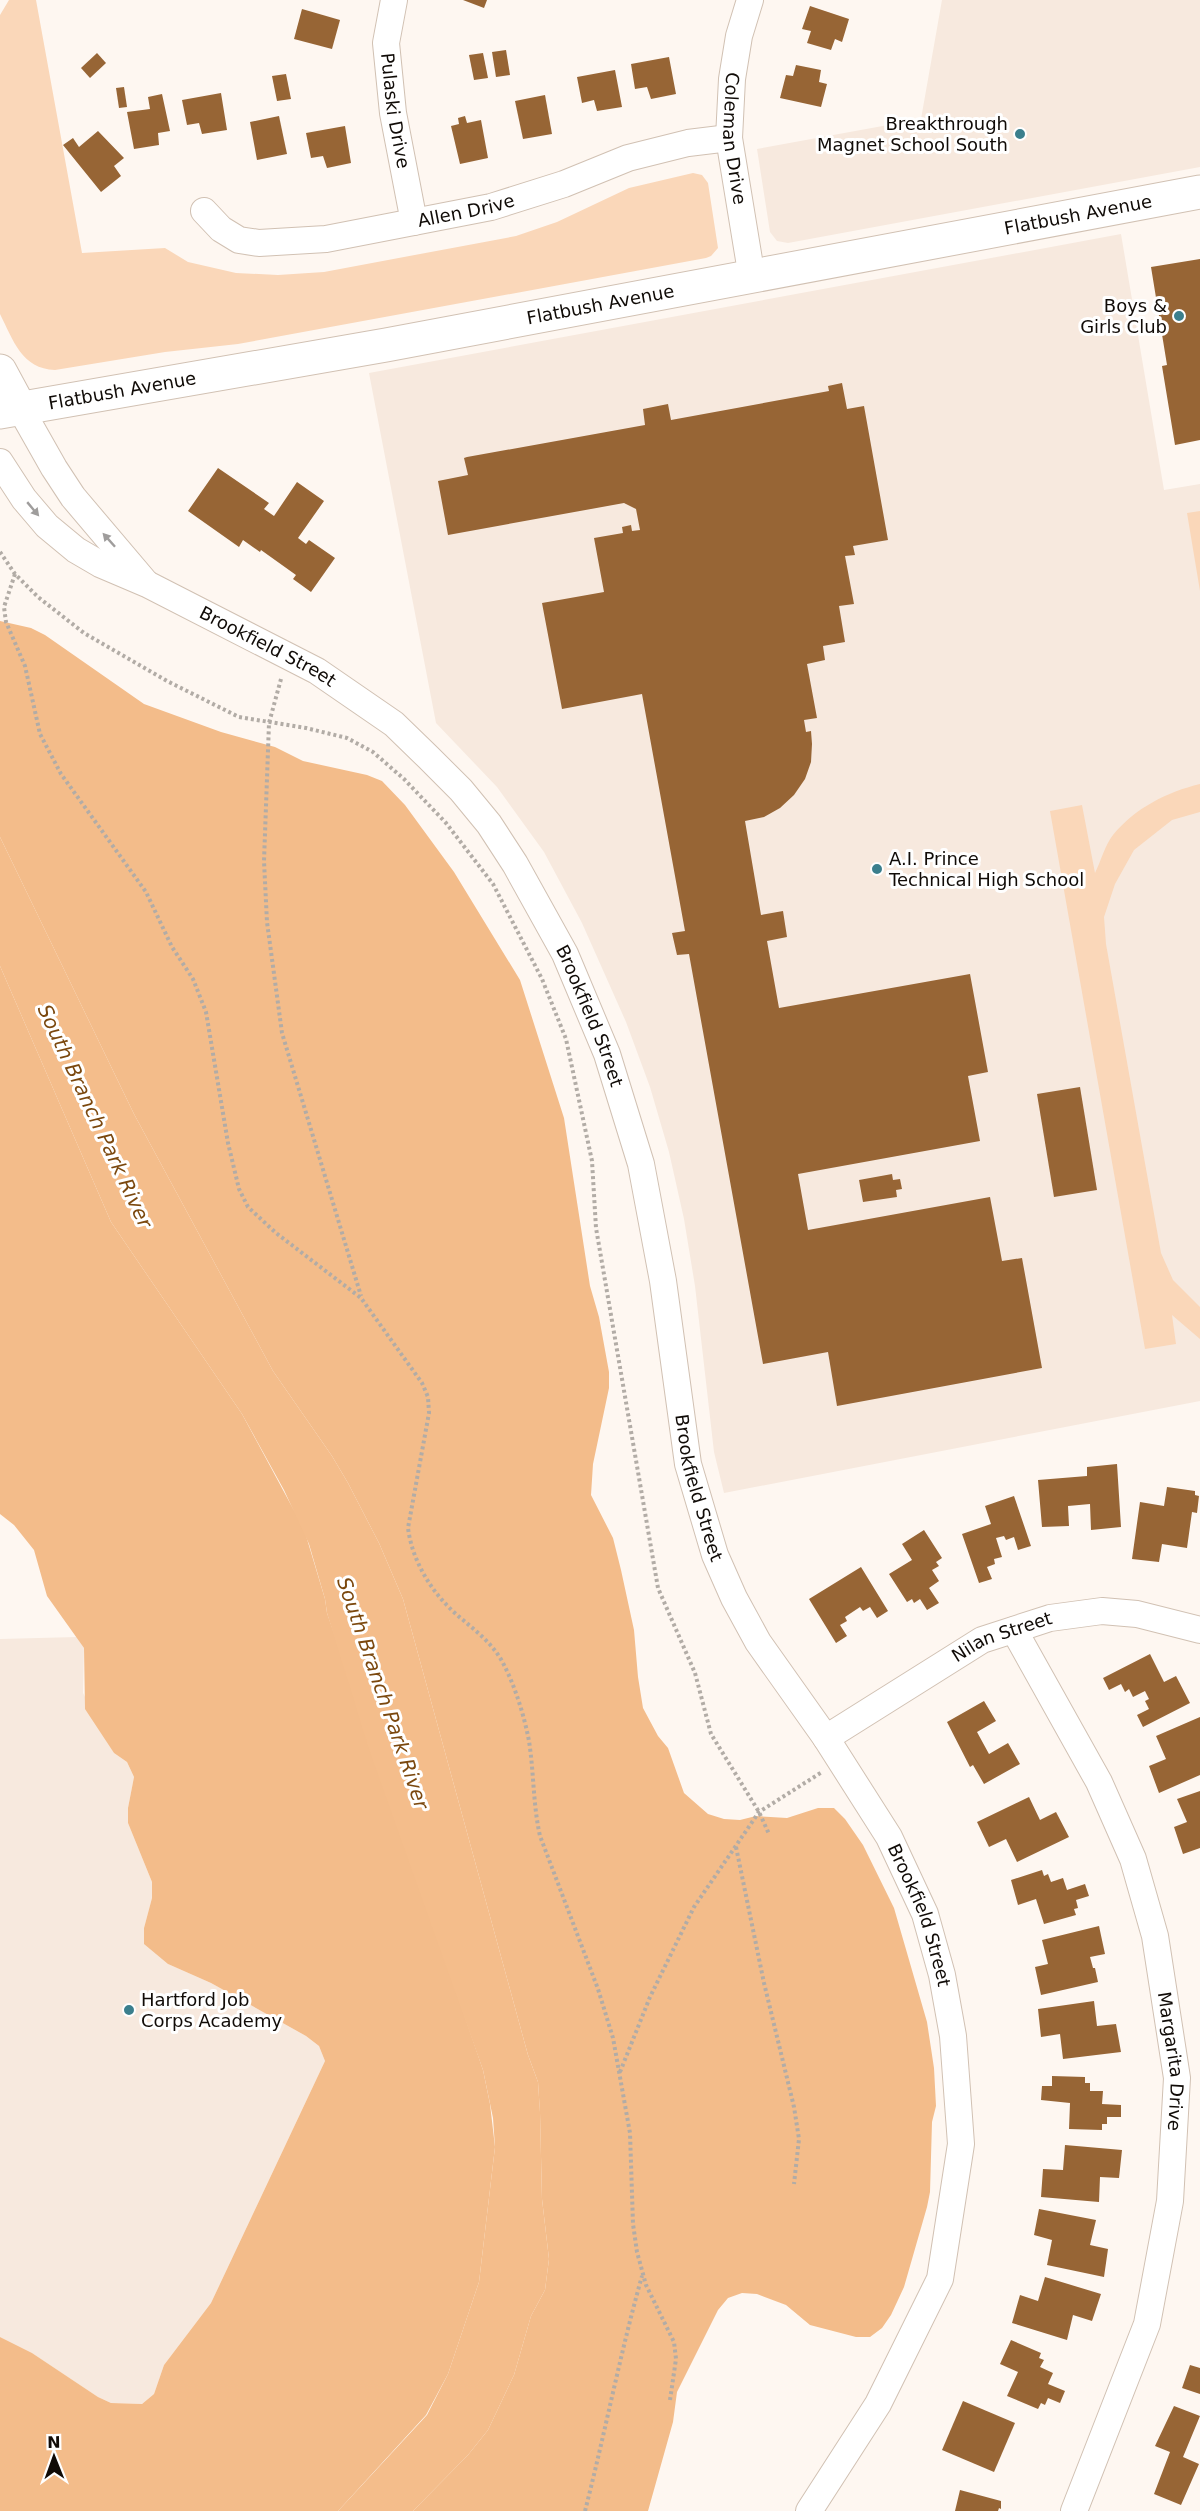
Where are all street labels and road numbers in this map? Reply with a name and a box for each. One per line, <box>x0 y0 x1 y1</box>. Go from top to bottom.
street label: Pulaski Drive <box>377 52 414 170</box>
street label: Coleman Drive <box>719 71 751 206</box>
street label: Allen Drive <box>416 189 517 231</box>
street label: Flatbush Avenue <box>1002 190 1154 239</box>
street label: Flatbush Avenue <box>525 280 676 328</box>
street label: Flatbush Avenue <box>46 367 198 413</box>
street label: Brookfield Street <box>196 602 340 691</box>
street label: Brookfield Street <box>552 941 628 1089</box>
street label: Brookfield Street <box>671 1413 728 1565</box>
street label: Nilan Street <box>948 1607 1055 1666</box>
street label: Brookfield Street <box>884 1840 955 1988</box>
street label: Margarita Drive <box>1154 1990 1188 2132</box>

